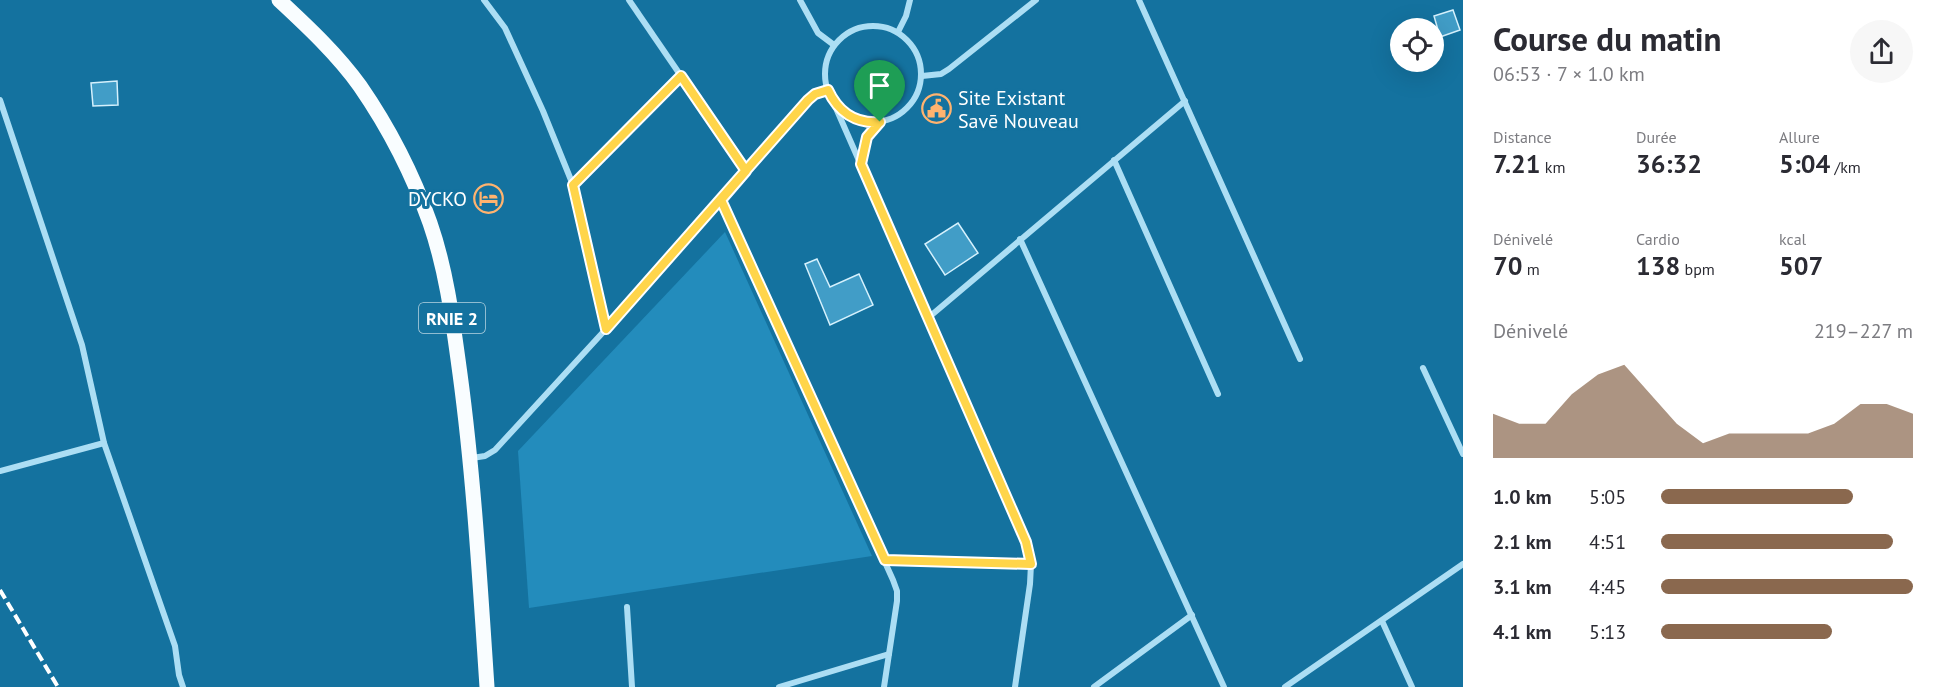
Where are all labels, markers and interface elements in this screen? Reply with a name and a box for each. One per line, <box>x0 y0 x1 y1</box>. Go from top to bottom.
text: Course du matin <box>1493 17 1722 60</box>
map controls <box>1390 18 1444 72</box>
button: locate <box>1390 18 1444 72</box>
button: share <box>1850 20 1913 83</box>
pin <box>854 60 905 122</box>
text: 06:53 · 7 × 1.0 km <box>1493 61 1645 87</box>
icon: arrive <box>863 69 896 102</box>
place label: Site Existant Savē Nouveau <box>958 85 1079 134</box>
public building icon: Site Existant Savē Nouveau <box>921 93 953 125</box>
text: Distance <box>1493 127 1552 147</box>
text: Durée <box>1636 127 1677 147</box>
text: Allure <box>1779 127 1820 147</box>
text: 7.21 <box>1493 147 1541 180</box>
text: 36:32 <box>1636 147 1702 180</box>
text: 5:04 <box>1779 147 1830 180</box>
text: km <box>1541 157 1565 177</box>
text: /km <box>1830 157 1861 177</box>
hotel icon: DYCKO <box>472 183 504 215</box>
place label: DYCKO <box>408 186 467 212</box>
text: Dénivelé <box>1493 229 1553 249</box>
text: Cardio <box>1636 229 1680 249</box>
text: kcal <box>1779 229 1806 249</box>
text: 70 <box>1493 249 1522 282</box>
text: 138 <box>1636 249 1680 282</box>
text: 507 <box>1779 249 1823 282</box>
text: m <box>1522 259 1540 279</box>
text: bpm <box>1680 259 1715 279</box>
road number: RNIE 2 <box>419 303 485 333</box>
text: Dénivelé <box>1493 318 1568 344</box>
text: 219–227 m <box>1814 318 1913 344</box>
text: 1.0 km <box>1493 484 1552 510</box>
text: 5:05 <box>1589 484 1626 510</box>
text: 2.1 km <box>1493 529 1552 555</box>
text: 4:51 <box>1589 529 1626 555</box>
text: 3.1 km <box>1493 574 1552 600</box>
text: 4:45 <box>1589 574 1626 600</box>
text: 4.1 km <box>1493 619 1552 645</box>
text: 5:13 <box>1589 619 1626 645</box>

